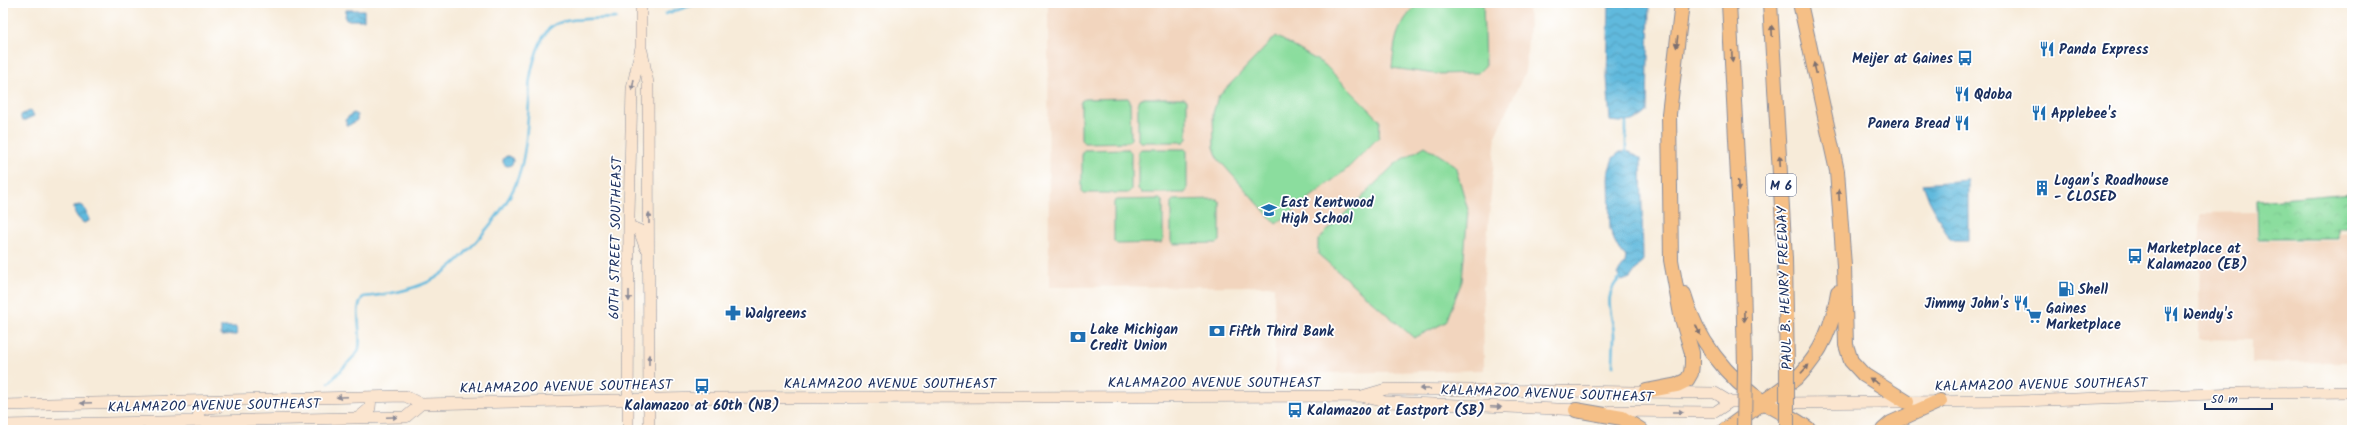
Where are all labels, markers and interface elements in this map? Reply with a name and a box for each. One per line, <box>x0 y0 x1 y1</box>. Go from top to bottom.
one-way arrow <box>1769 24 1775 37</box>
one-way arrow <box>1674 36 1681 48</box>
place label: Panda Express <box>2059 39 2149 61</box>
restaurant icon: Panda Express <box>2038 40 2056 58</box>
place label: Meijer at Gaines <box>1852 48 1953 70</box>
bus stop icon: Meijer at Gaines <box>1956 49 1974 67</box>
one-way arrow <box>1728 50 1735 62</box>
one-way arrow <box>1811 61 1817 74</box>
one-way arrow <box>630 79 636 91</box>
place label: Qdoba <box>1974 84 2012 106</box>
restaurant icon: Qdoba <box>1953 85 1971 103</box>
place label: Applebee's <box>2051 103 2117 125</box>
restaurant icon: Applebee's <box>2030 104 2048 122</box>
place label: Panera Bread <box>1868 113 1950 135</box>
restaurant icon: Panera Bread <box>1953 114 1971 132</box>
street label: 60TH STREET SOUTHEAST <box>604 155 628 320</box>
one-way arrow <box>1776 155 1783 167</box>
place label: Logan's Roadhouse - CLOSED <box>2054 170 2169 208</box>
road number: M 6 <box>1766 174 1796 196</box>
building icon: Logan's Roadhouse - CLOSED <box>2033 179 2051 197</box>
one-way arrow <box>1735 180 1742 192</box>
one-way arrow <box>1836 188 1842 201</box>
place label: East Kentwood High School <box>1281 192 1374 230</box>
school or university icon: East Kentwood High School <box>1260 201 1278 219</box>
street label: PAUL B. HENRY FREEWAY <box>1771 205 1799 370</box>
one-way arrow <box>646 211 652 224</box>
place label: Marketplace at Kalamazoo (EB) <box>2147 238 2247 276</box>
bus stop icon: Marketplace at Kalamazoo (EB) <box>2126 247 2144 265</box>
place label: Shell <box>2078 279 2108 301</box>
fuel station icon: Shell <box>2057 280 2075 298</box>
one-way arrow <box>626 290 632 303</box>
place label: Jimmy John's <box>1925 293 2009 315</box>
restaurant icon: Jimmy John's <box>2012 294 2030 312</box>
place label: Gaines Marketplace <box>2046 298 2121 336</box>
place label: Walgreens <box>745 303 807 325</box>
pharmacy icon: Walgreens <box>724 304 742 322</box>
place label: Wendy's <box>2183 304 2233 326</box>
restaurant icon: Wendy's <box>2162 305 2180 323</box>
supermarket icon: Gaines Marketplace <box>2025 307 2043 325</box>
one-way arrow <box>1740 310 1747 322</box>
place label: Lake Michigan Credit Union <box>1090 319 1178 357</box>
place label: Fifth Third Bank <box>1229 321 1335 343</box>
bank icon: Fifth Third Bank <box>1208 322 1226 340</box>
one-way arrow <box>1695 324 1701 335</box>
bank icon: Lake Michigan Credit Union <box>1069 328 1087 346</box>
one-way arrow <box>646 353 652 366</box>
one-way arrow <box>1801 364 1810 375</box>
street label: KALAMAZOO AVENUE SOUTHEAST <box>1108 372 1322 394</box>
street label: KALAMAZOO AVENUE SOUTHEAST <box>1935 372 2149 398</box>
street label: KALAMAZOO AVENUE SOUTHEAST <box>784 373 998 395</box>
street label: KALAMAZOO AVENUE SOUTHEAST <box>460 374 674 400</box>
bus stop icon: Kalamazoo at 60th (NB) <box>693 377 711 395</box>
one-way arrow <box>1868 378 1880 385</box>
street label: KALAMAZOO AVENUE SOUTHEAST <box>1440 379 1655 409</box>
scale bar <box>2205 385 2272 411</box>
one-way arrow <box>1418 386 1431 392</box>
text: 50 m <box>2211 390 2238 409</box>
street label: KALAMAZOO AVENUE SOUTHEAST <box>108 393 322 419</box>
one-way arrow <box>335 394 348 400</box>
place label: Kalamazoo at 60th (NB) <box>625 395 779 417</box>
one-way arrow <box>79 400 92 406</box>
place label: Kalamazoo at Eastport (SB) <box>1307 400 1485 422</box>
bus stop icon: Kalamazoo at Eastport (SB) <box>1286 401 1304 419</box>
one-way arrow <box>1490 404 1502 411</box>
one-way arrow <box>1672 409 1685 415</box>
one-way arrow <box>386 414 399 420</box>

